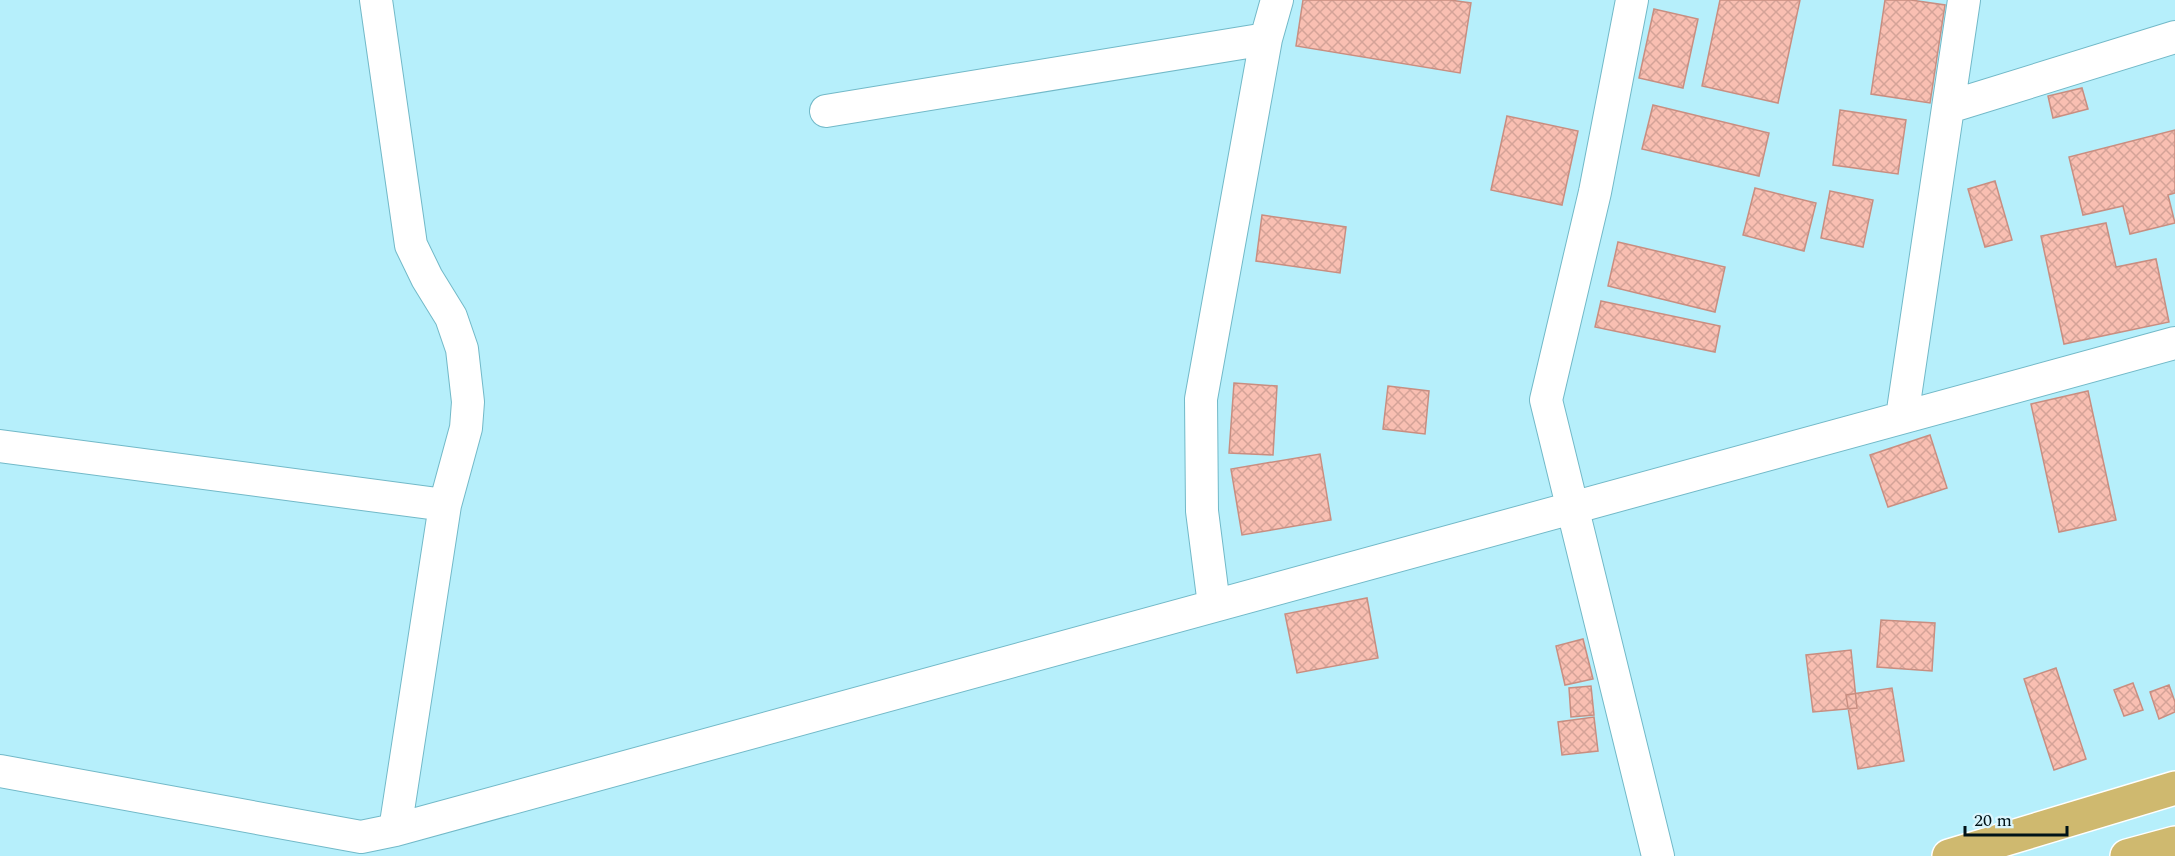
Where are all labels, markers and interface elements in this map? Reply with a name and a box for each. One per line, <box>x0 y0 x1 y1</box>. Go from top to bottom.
scale bar <box>1965 799 2067 837</box>
text: 20 m <box>1974 807 2012 834</box>

